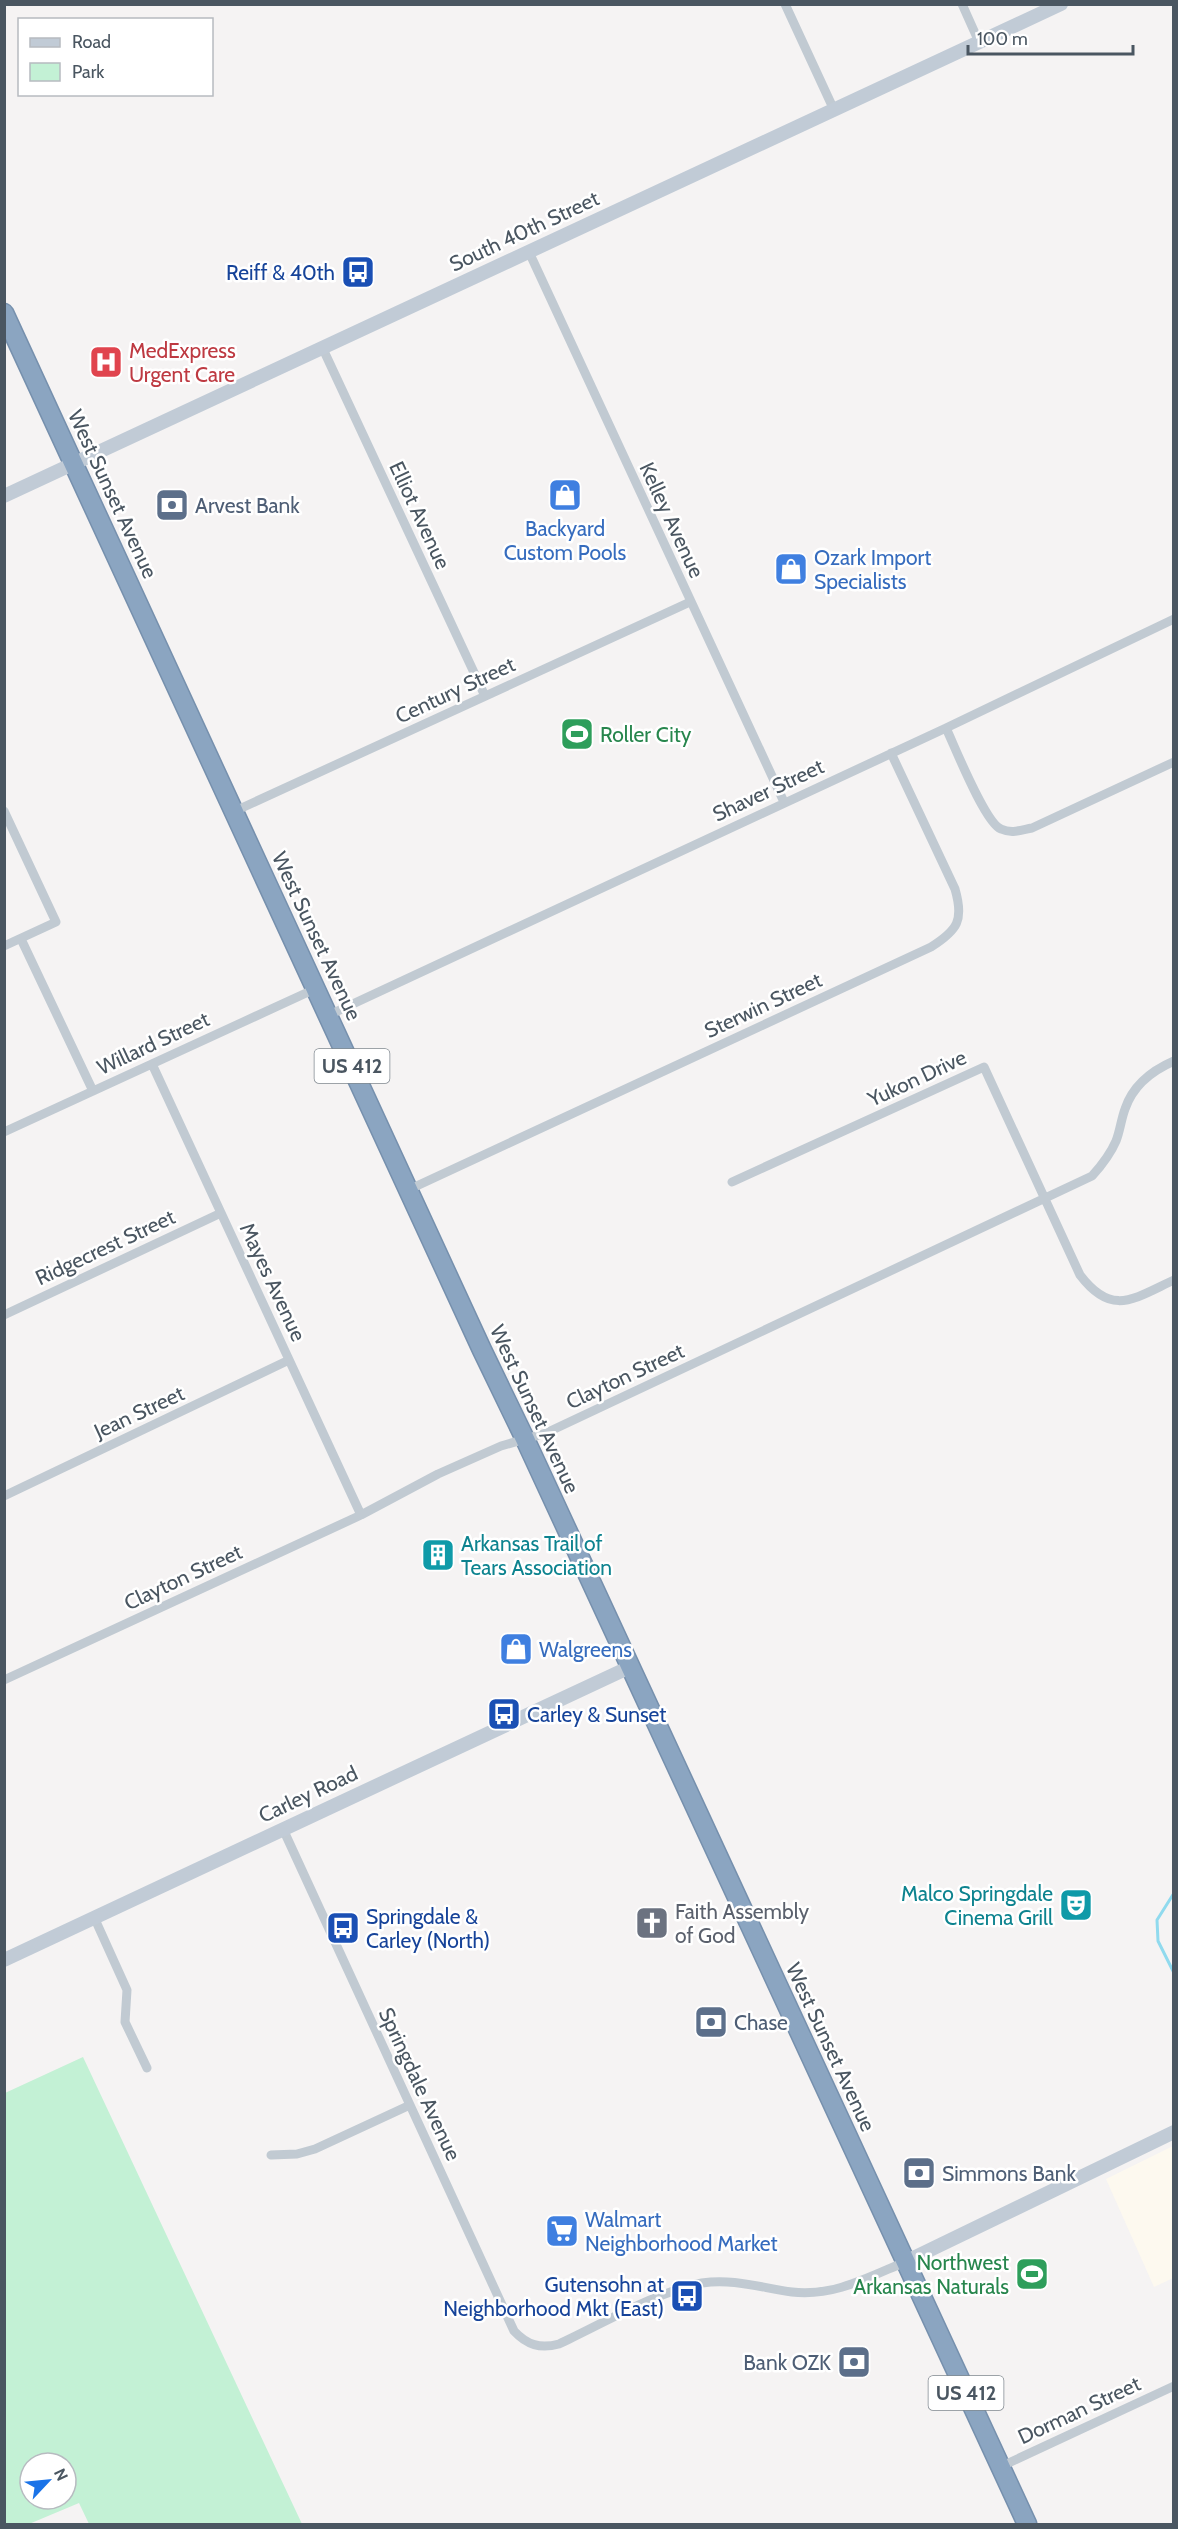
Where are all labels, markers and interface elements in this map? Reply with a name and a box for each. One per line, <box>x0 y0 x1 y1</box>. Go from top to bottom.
legend <box>18 18 213 96</box>
scale bar <box>968 18 1133 56</box>
text: 100 m <box>977 28 1028 50</box>
text: Road <box>72 31 111 53</box>
text: Park <box>72 61 105 83</box>
street label: South 40th Street <box>445 185 603 277</box>
bus stop icon: Reiff & 40th <box>340 254 376 290</box>
place label: Reiff & 40th <box>226 260 335 285</box>
place label: MedExpress Urgent Care <box>129 338 236 387</box>
hospital icon: MedExpress Urgent Care <box>88 344 124 380</box>
street label: West Sunset Avenue <box>63 406 163 582</box>
street label: Elliot Avenue <box>384 457 456 573</box>
street label: Kelley Avenue <box>634 458 710 582</box>
shop icon: Backyard Custom Pools <box>547 477 583 513</box>
bank icon: Arvest Bank <box>154 487 190 523</box>
place label: Arvest Bank <box>195 493 300 518</box>
place label: Backyard Custom Pools <box>504 516 627 565</box>
place label: Ozark Import Specialists <box>814 545 931 594</box>
shop icon: Ozark Import Specialists <box>773 551 809 587</box>
street label: Century Street <box>391 651 519 729</box>
sports icon: Roller City <box>559 716 595 752</box>
place label: Roller City <box>600 722 692 747</box>
street label: Shaver Street <box>709 753 827 827</box>
street label: West Sunset Avenue <box>267 848 367 1024</box>
street label: Sterwin Street <box>700 967 826 1043</box>
street label: Willard Street <box>93 1006 213 1080</box>
street label: Yukon Drive <box>863 1044 970 1112</box>
road number: US 412 <box>314 1049 389 1083</box>
street label: Ridgecrest Street <box>31 1204 179 1290</box>
street label: Mayes Avenue <box>235 1219 311 1345</box>
street label: West Sunset Avenue <box>485 1321 585 1497</box>
street label: Clayton Street <box>562 1338 688 1414</box>
street label: Jean Street <box>89 1380 188 1444</box>
place label: Arkansas Trail of Tears Association <box>461 1531 612 1580</box>
building icon: Arkansas Trail of Tears Association <box>420 1537 456 1573</box>
street label: Clayton Street <box>120 1539 246 1615</box>
shop icon: Walgreens <box>498 1631 534 1667</box>
place label: Walgreens <box>539 1637 632 1662</box>
bus stop icon: Carley & Sunset <box>486 1696 522 1732</box>
place label: Carley & Sunset <box>527 1702 666 1727</box>
street label: Carley Road <box>255 1760 361 1828</box>
place label: Malco Springdale Cinema Grill <box>901 1881 1053 1930</box>
theatre icon: Malco Springdale Cinema Grill <box>1058 1887 1094 1923</box>
place label: Faith Assembly of God <box>675 1899 809 1948</box>
place label: Springdale & Carley (North) <box>366 1904 490 1953</box>
church icon: Faith Assembly of God <box>634 1905 670 1941</box>
bus stop icon: Springdale & Carley (North) <box>325 1910 361 1946</box>
street label: West Sunset Avenue <box>781 1959 881 2135</box>
street label: Springdale Avenue <box>374 2004 466 2165</box>
bank icon: Chase <box>693 2004 729 2040</box>
place label: Chase <box>734 2010 788 2035</box>
bank icon: Simmons Bank <box>901 2155 937 2191</box>
place label: Simmons Bank <box>942 2161 1076 2186</box>
place label: Walmart Neighborhood Market <box>585 2207 778 2256</box>
supermarket icon: Walmart Neighborhood Market <box>544 2213 580 2249</box>
place label: Northwest Arkansas Naturals <box>853 2250 1009 2299</box>
sports icon: Northwest Arkansas Naturals <box>1014 2256 1050 2292</box>
place label: Gutensohn at Neighborhood Mkt (East) <box>443 2272 664 2321</box>
bus stop icon: Gutensohn at Neighborhood Mkt (East) <box>669 2278 705 2314</box>
bank icon: Bank OZK <box>836 2344 872 2380</box>
place label: Bank OZK <box>743 2350 831 2375</box>
street label: Dorman Street <box>1014 2371 1144 2449</box>
road number: US 412 <box>928 2376 1004 2410</box>
north arrow <box>18 2451 78 2511</box>
text: N <box>50 2465 72 2484</box>

